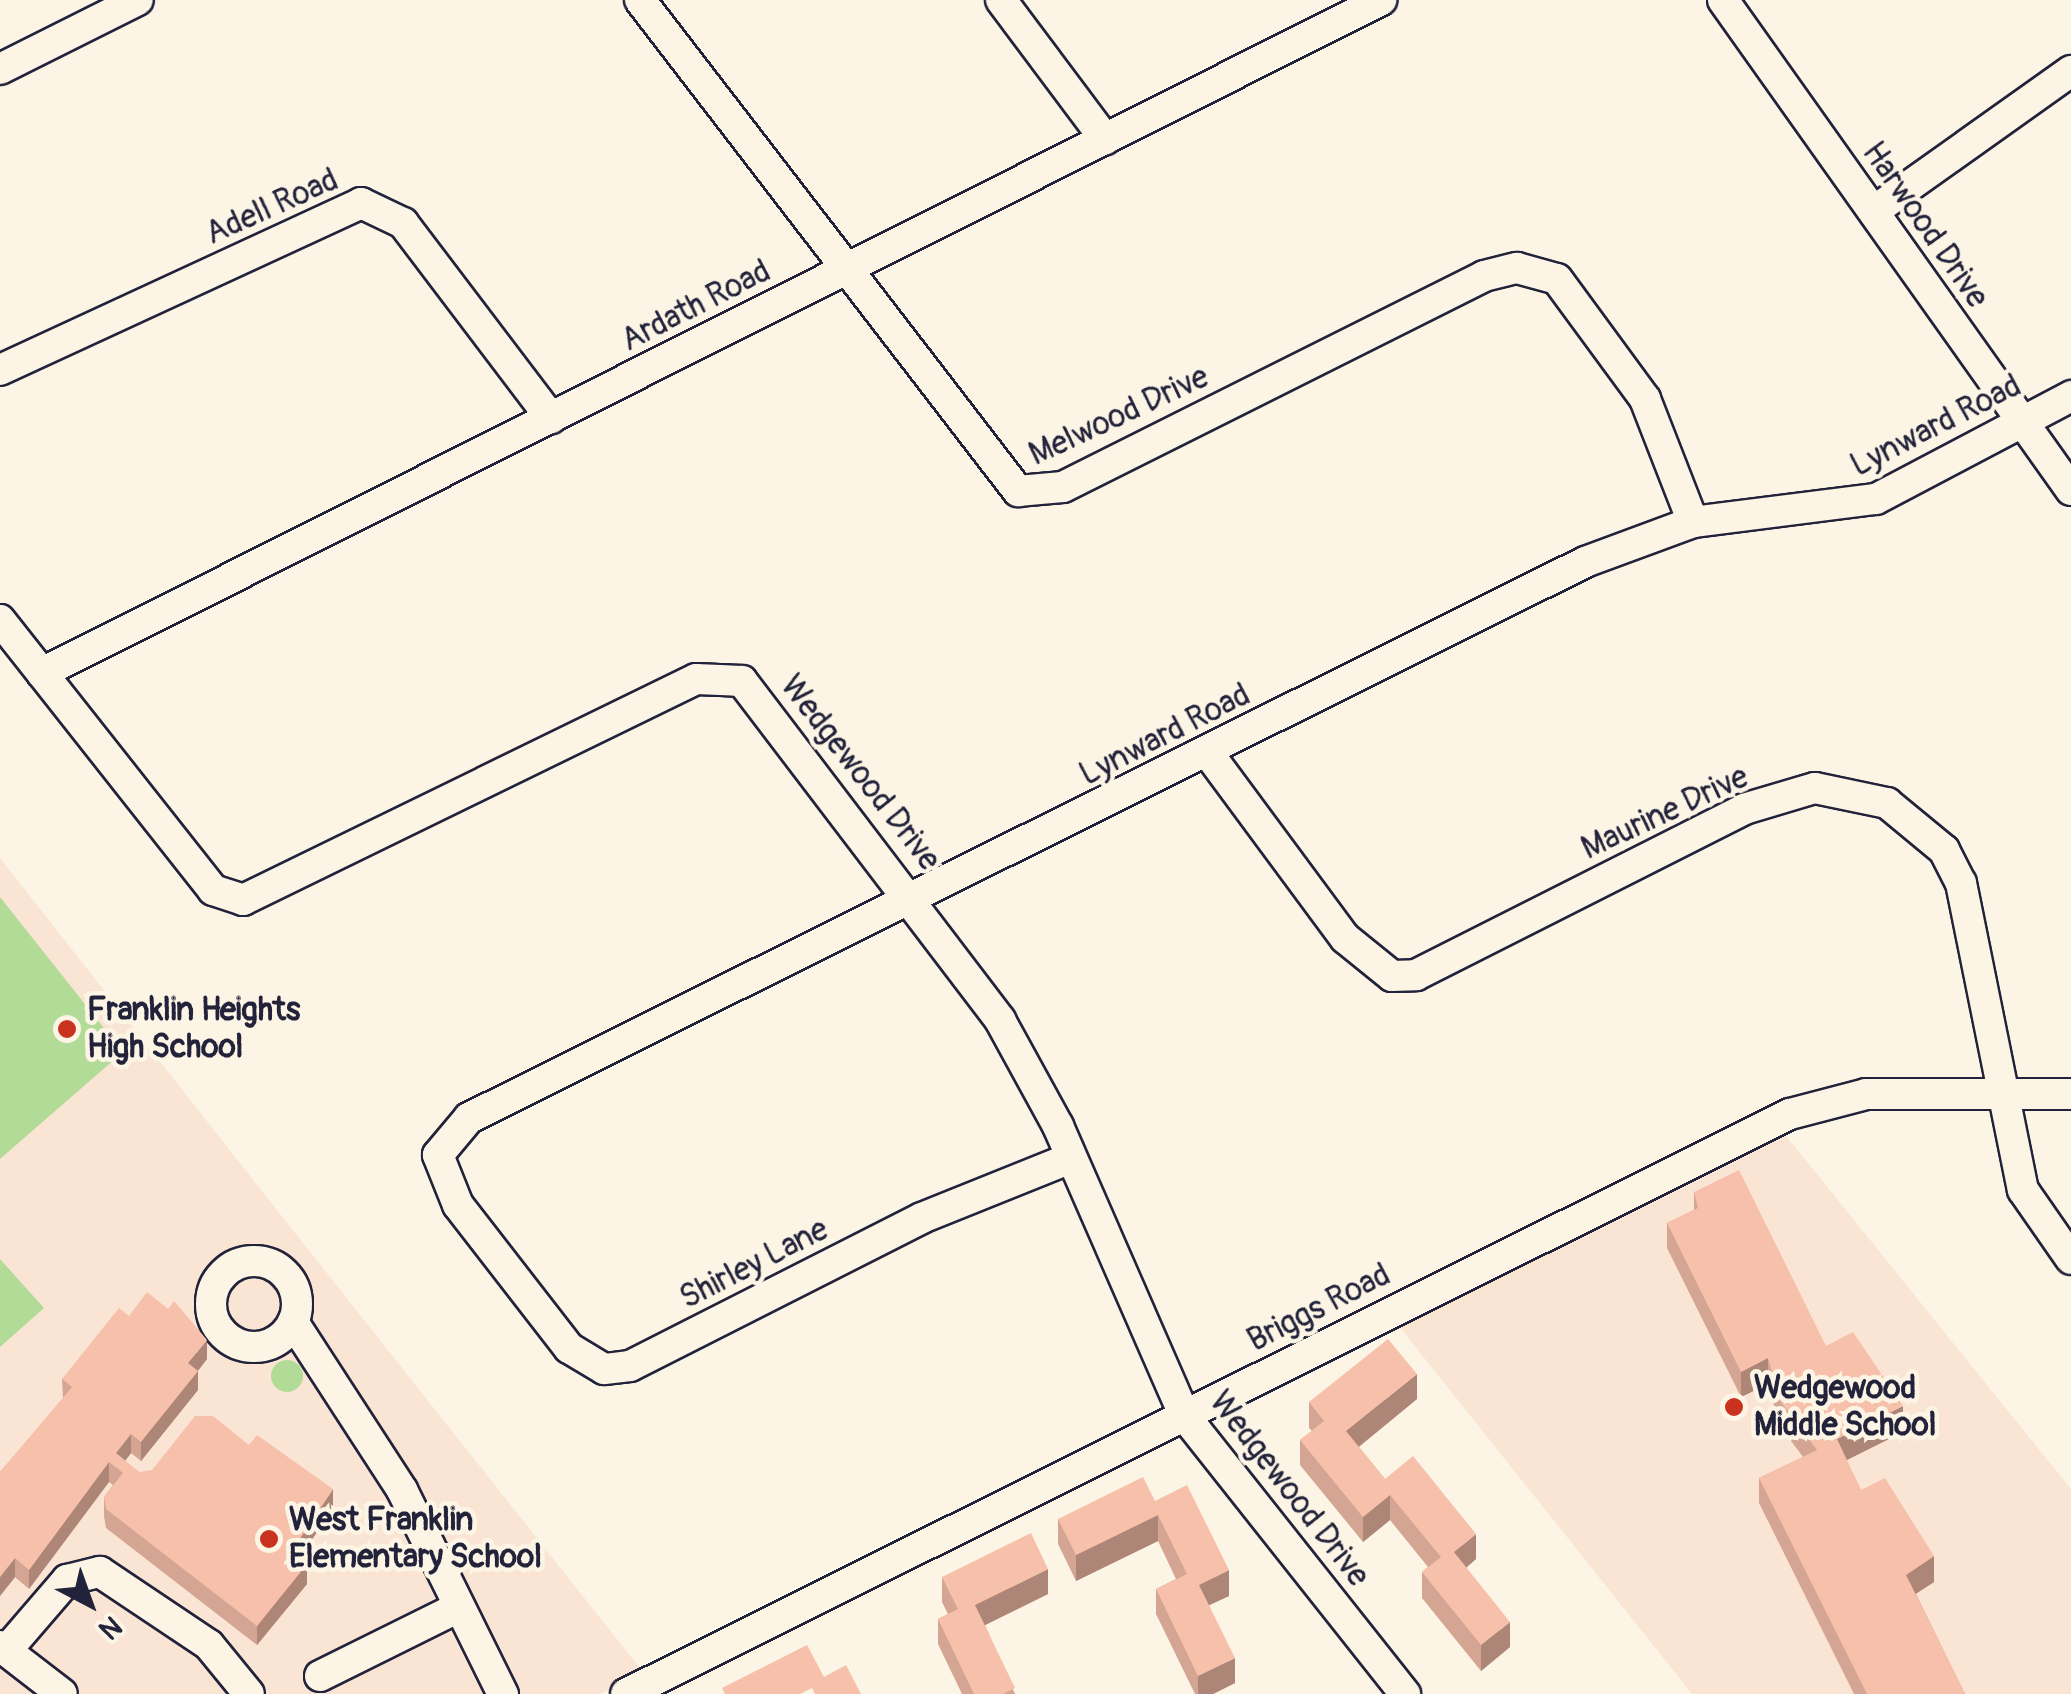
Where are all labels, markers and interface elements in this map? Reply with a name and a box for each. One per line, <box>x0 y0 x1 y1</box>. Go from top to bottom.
street label: Harwood Drive <box>1854 135 1996 315</box>
street label: Adell Road <box>200 161 344 253</box>
street label: Ardath Road <box>615 252 777 360</box>
street label: Melwood Drive <box>1023 358 1215 474</box>
street label: Lynward Road <box>1844 367 2028 485</box>
street label: Wedgewood Drive <box>772 668 948 878</box>
street label: Lynward Road <box>1073 676 1257 794</box>
street label: Maurine Drive <box>1576 758 1754 868</box>
place label: Franklin Heights High School <box>87 992 300 1067</box>
marker: Franklin Heights High School <box>56 1018 78 1040</box>
street label: Shirley Lane <box>674 1210 834 1318</box>
street label: Briggs Road <box>1241 1256 1397 1360</box>
place label: Wedgewood Middle School <box>1754 1370 1936 1445</box>
street label: Wedgewood Drive <box>1201 1384 1377 1594</box>
marker: Wedgewood Middle School <box>1723 1396 1745 1418</box>
place label: West Franklin Elementary School <box>289 1502 542 1577</box>
marker: West Franklin Elementary School <box>258 1528 280 1550</box>
north arrow <box>40 1554 140 1654</box>
text: N <box>91 1608 129 1646</box>

